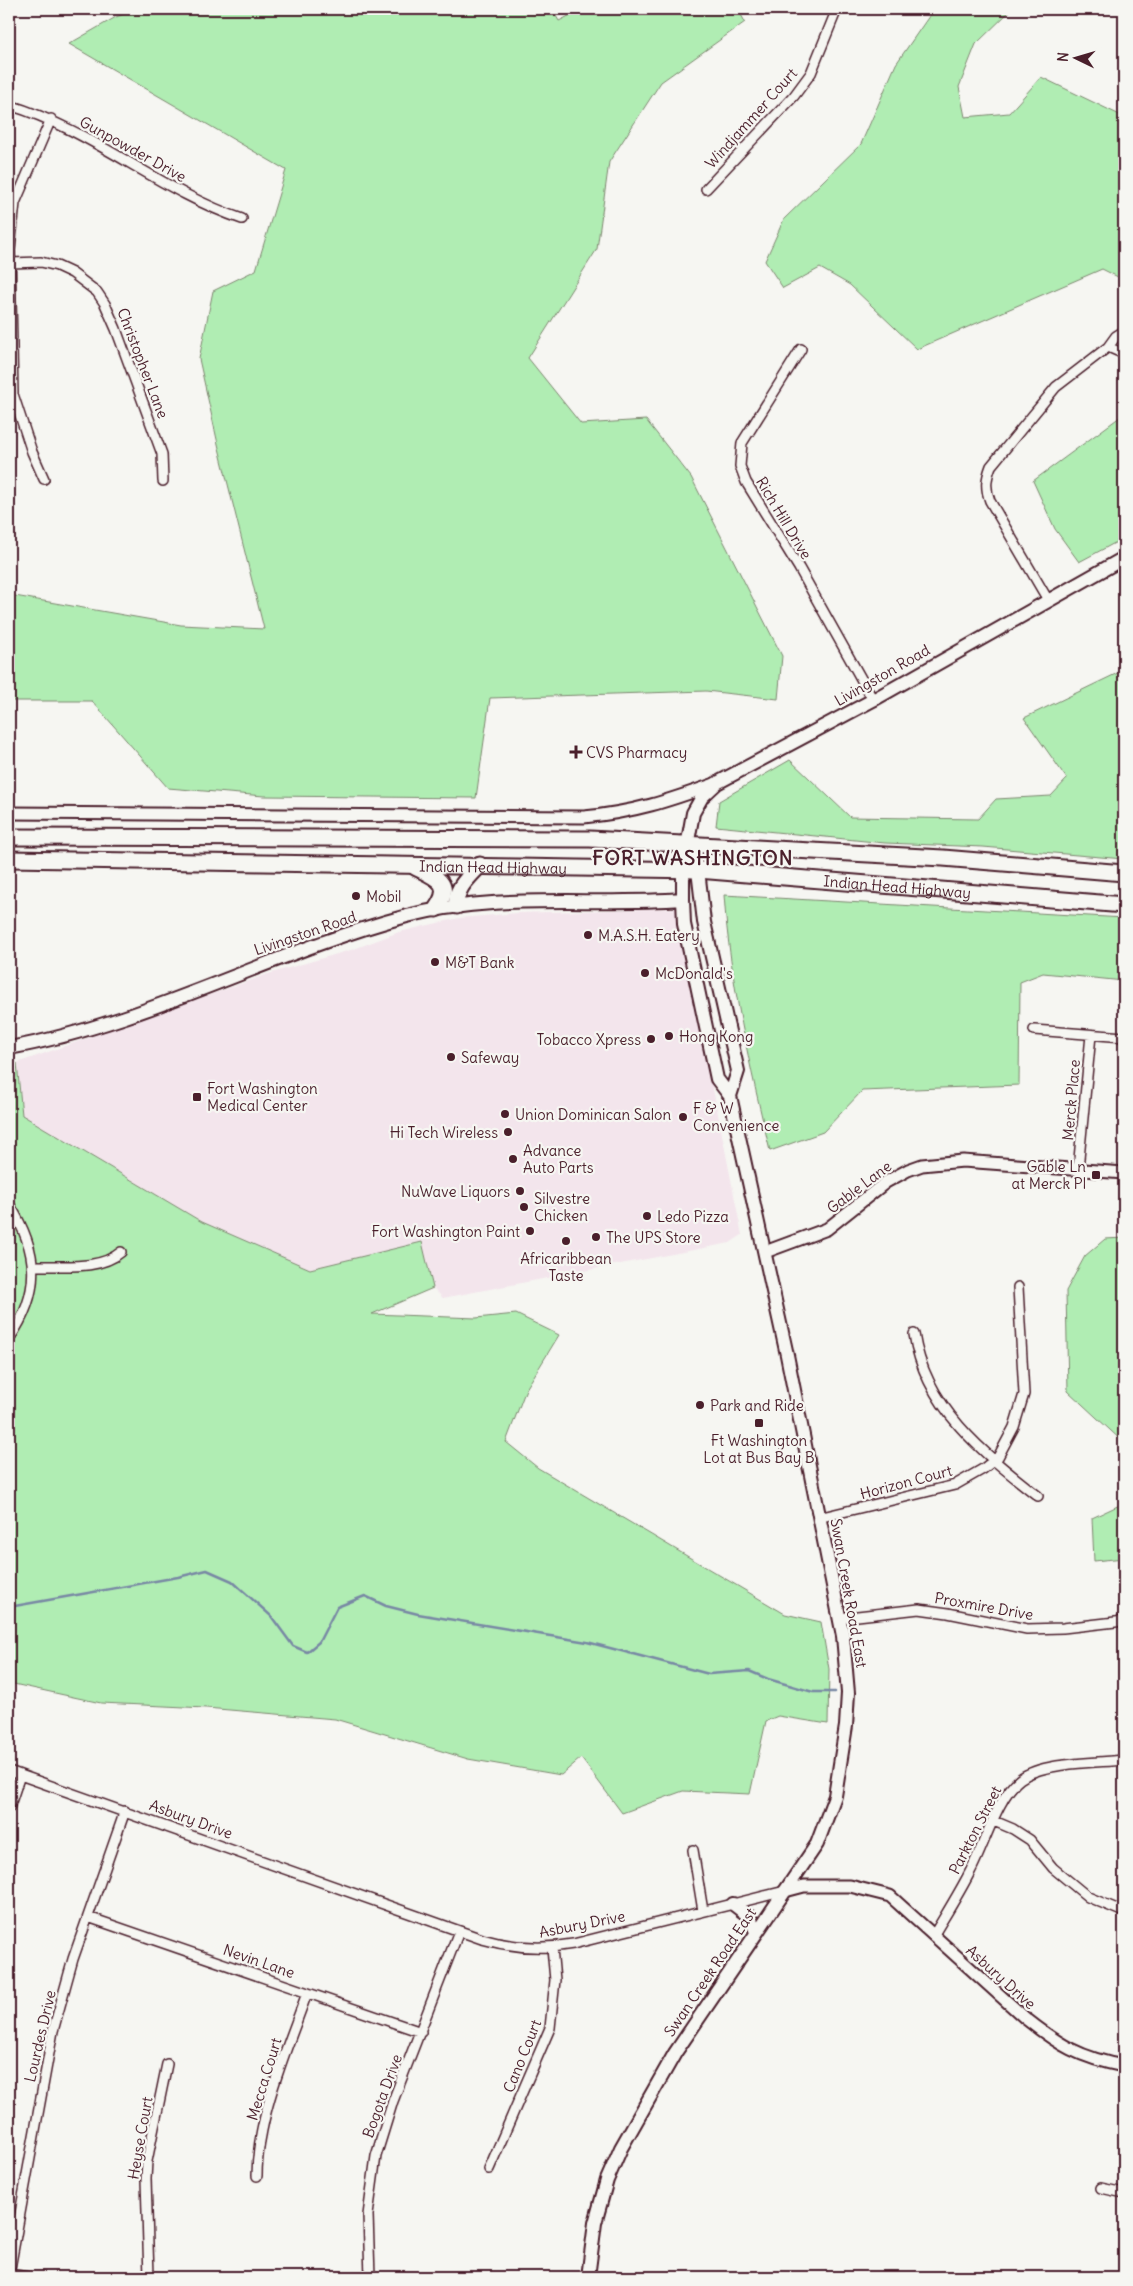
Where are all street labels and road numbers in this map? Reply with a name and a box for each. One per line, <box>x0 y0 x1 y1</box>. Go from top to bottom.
street label: Windjammer Court <box>701 64 801 172</box>
street label: Gunpowder Drive <box>76 112 190 186</box>
street label: Christopher Lane <box>113 305 173 421</box>
street label: Rich Hill Drive <box>752 473 816 563</box>
street label: Livingston Road <box>831 640 933 710</box>
street label: Indian Head Highway <box>419 856 567 877</box>
street label: Indian Head Highway <box>823 871 972 902</box>
street label: Livingston Road <box>251 907 359 959</box>
street label: Merck Place <box>1058 1059 1084 1141</box>
street label: Gable Lane <box>823 1157 895 1217</box>
street label: Horizon Court <box>858 1461 954 1503</box>
street label: Swan Creek Road East <box>826 1517 872 1669</box>
street label: Proxmire Drive <box>933 1588 1035 1624</box>
street label: Parkton Street <box>945 1783 1005 1877</box>
street label: Asbury Drive <box>147 1795 235 1843</box>
street label: Swan Creek Road East <box>660 1904 760 2040</box>
street label: Asbury Drive <box>537 1906 627 1942</box>
street label: Nevin Lane <box>221 1940 297 1982</box>
street label: Asbury Drive <box>962 1941 1040 2013</box>
street label: Lourdes Drive <box>20 1988 60 2084</box>
street label: Cano Court <box>499 2017 545 2095</box>
street label: Mecca Court <box>242 2035 286 2123</box>
street label: Bogota Drive <box>358 2052 406 2140</box>
street label: Heyse Court <box>123 2095 157 2181</box>

